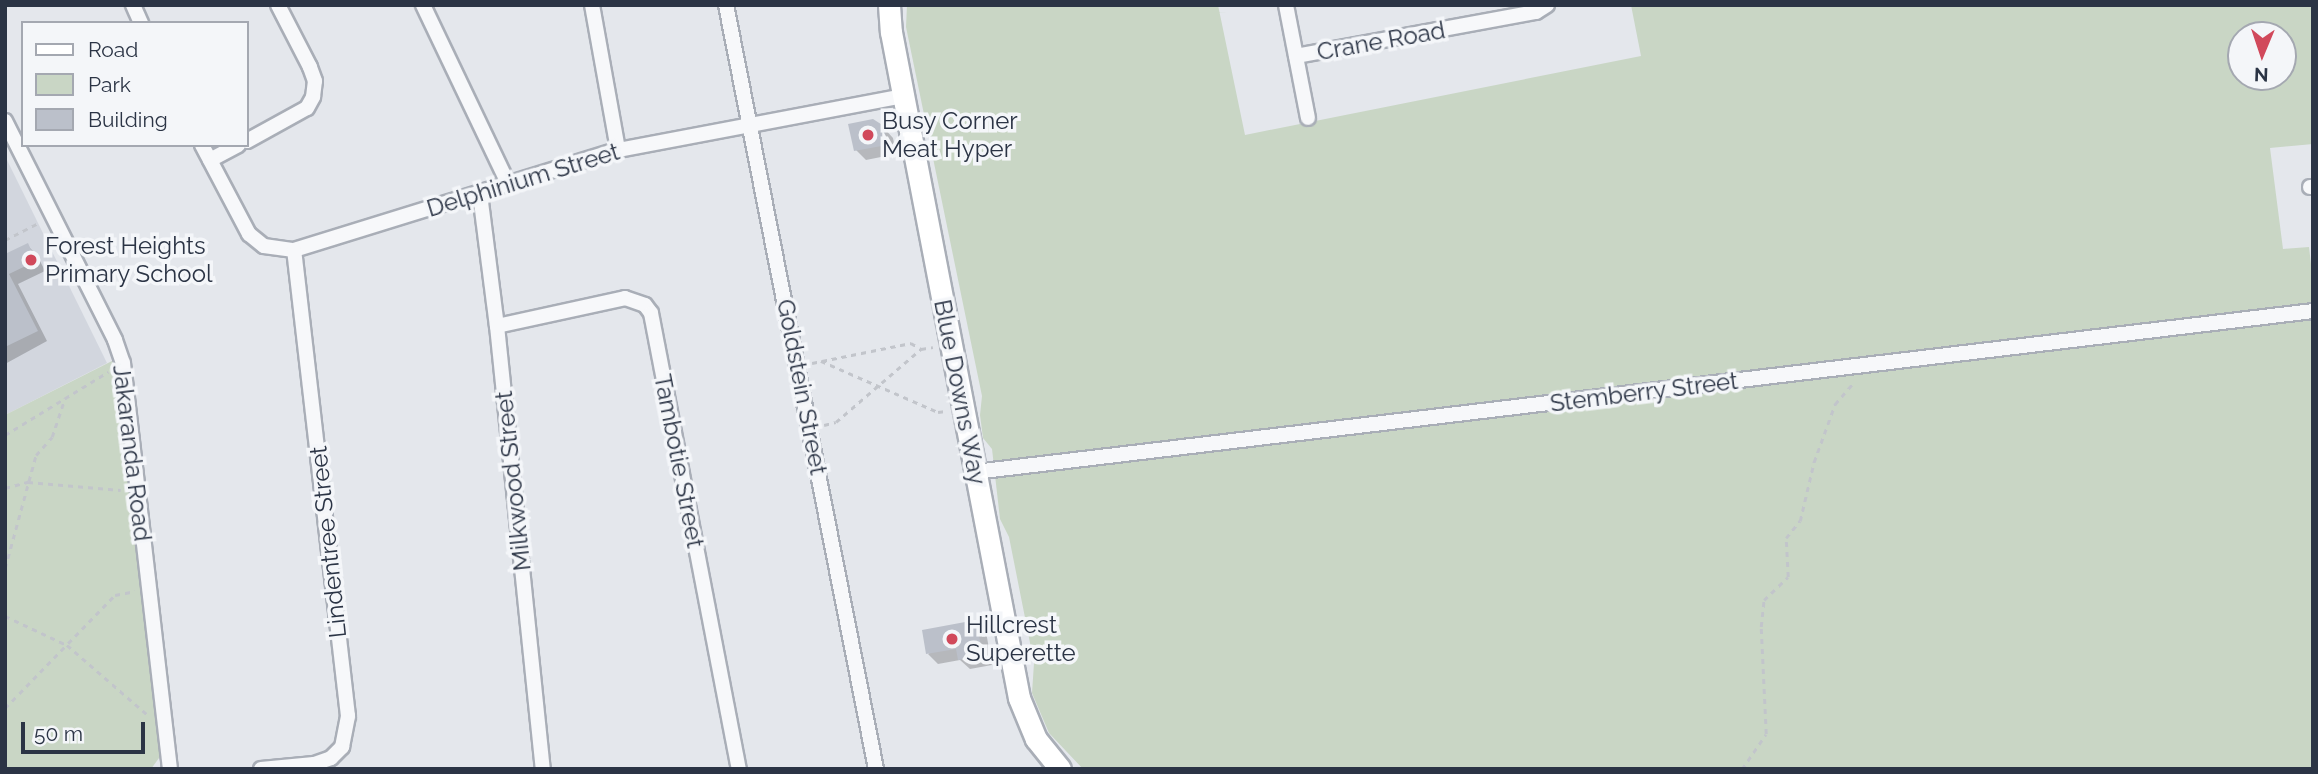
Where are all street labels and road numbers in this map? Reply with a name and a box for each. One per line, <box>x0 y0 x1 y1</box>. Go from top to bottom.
street label: Crane Road <box>1315 16 1447 66</box>
street label: Delphinium Street <box>423 137 623 223</box>
street label: Goldstein Street <box>771 297 833 477</box>
street label: Blue Downs Way <box>928 297 992 487</box>
street label: Jakaranda Road <box>107 363 157 543</box>
street label: Stemberry Street <box>1548 366 1740 418</box>
street label: Tambotie Street <box>648 372 710 550</box>
street label: Milkwood Street <box>489 390 537 572</box>
street label: Lindentree Street <box>304 445 352 639</box>

